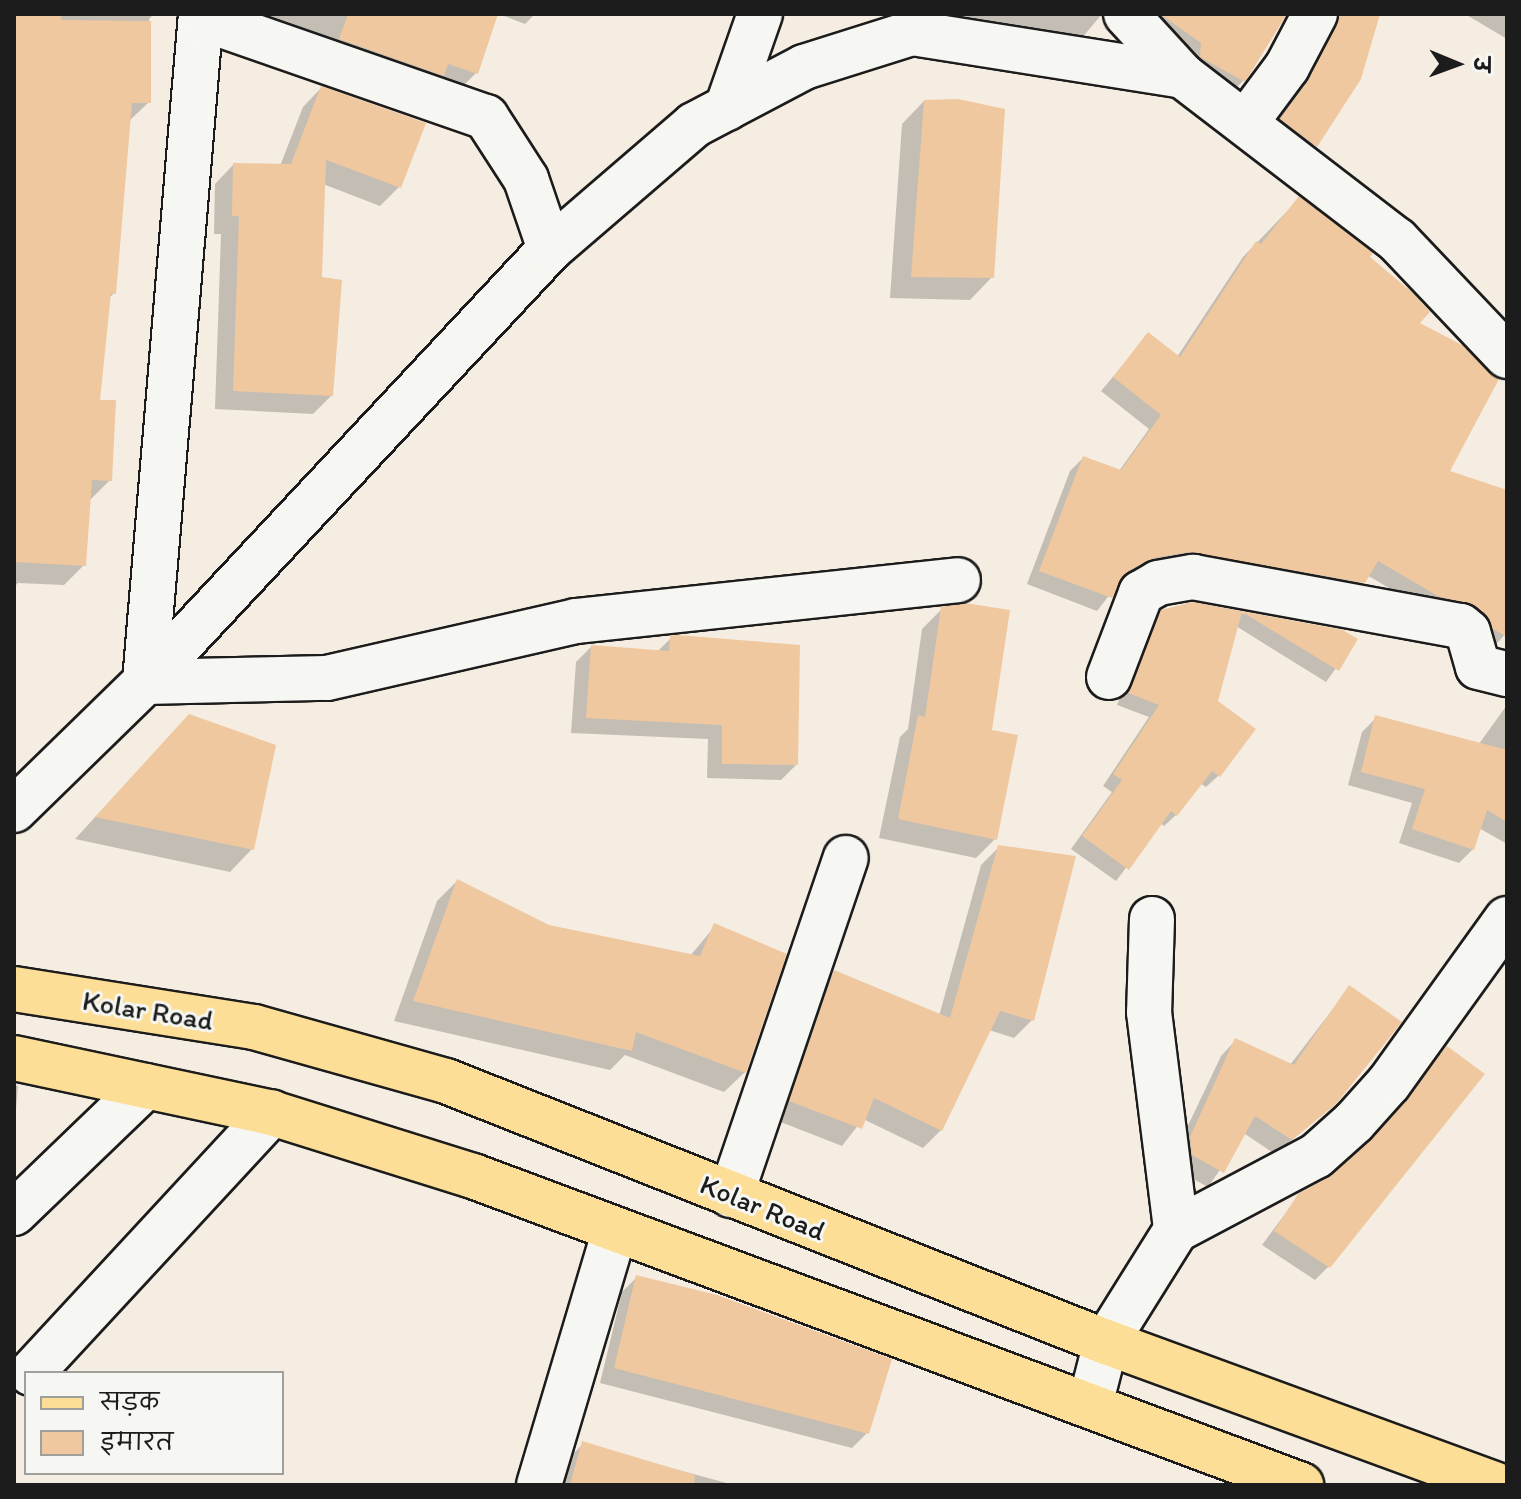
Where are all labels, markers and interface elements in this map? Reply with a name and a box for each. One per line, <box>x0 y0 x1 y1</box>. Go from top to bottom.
north arrow <box>1417 24 1497 104</box>
text: उ <box>1468 57 1495 72</box>
street label: Kolar Road <box>81 983 215 1037</box>
street label: Kolar Road <box>696 1167 830 1247</box>
legend <box>24 1371 284 1475</box>
text: सड़क <box>100 1387 159 1416</box>
text: इमारत <box>100 1427 173 1456</box>

